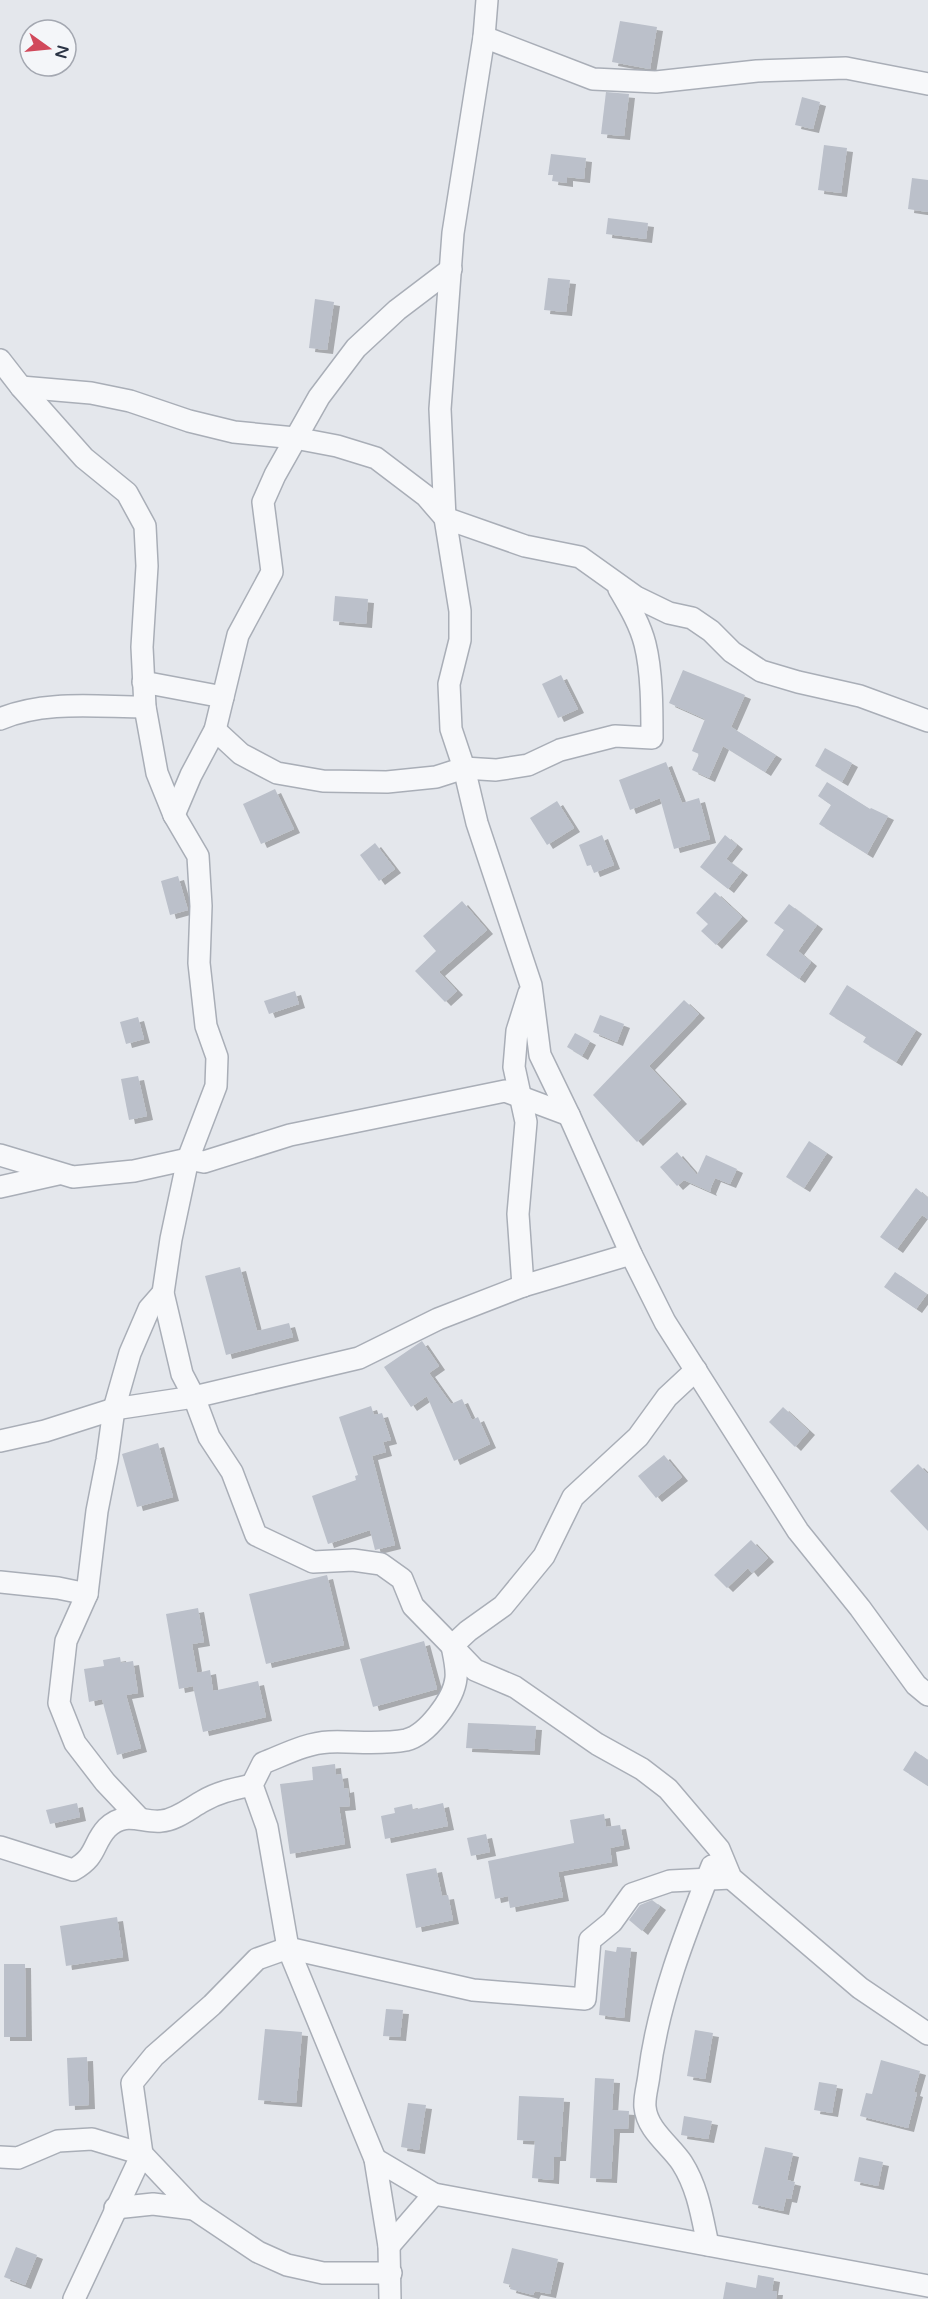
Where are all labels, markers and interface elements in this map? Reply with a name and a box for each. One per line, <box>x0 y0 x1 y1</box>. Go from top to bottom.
north arrow <box>18 18 78 78</box>
text: N <box>50 43 73 60</box>

